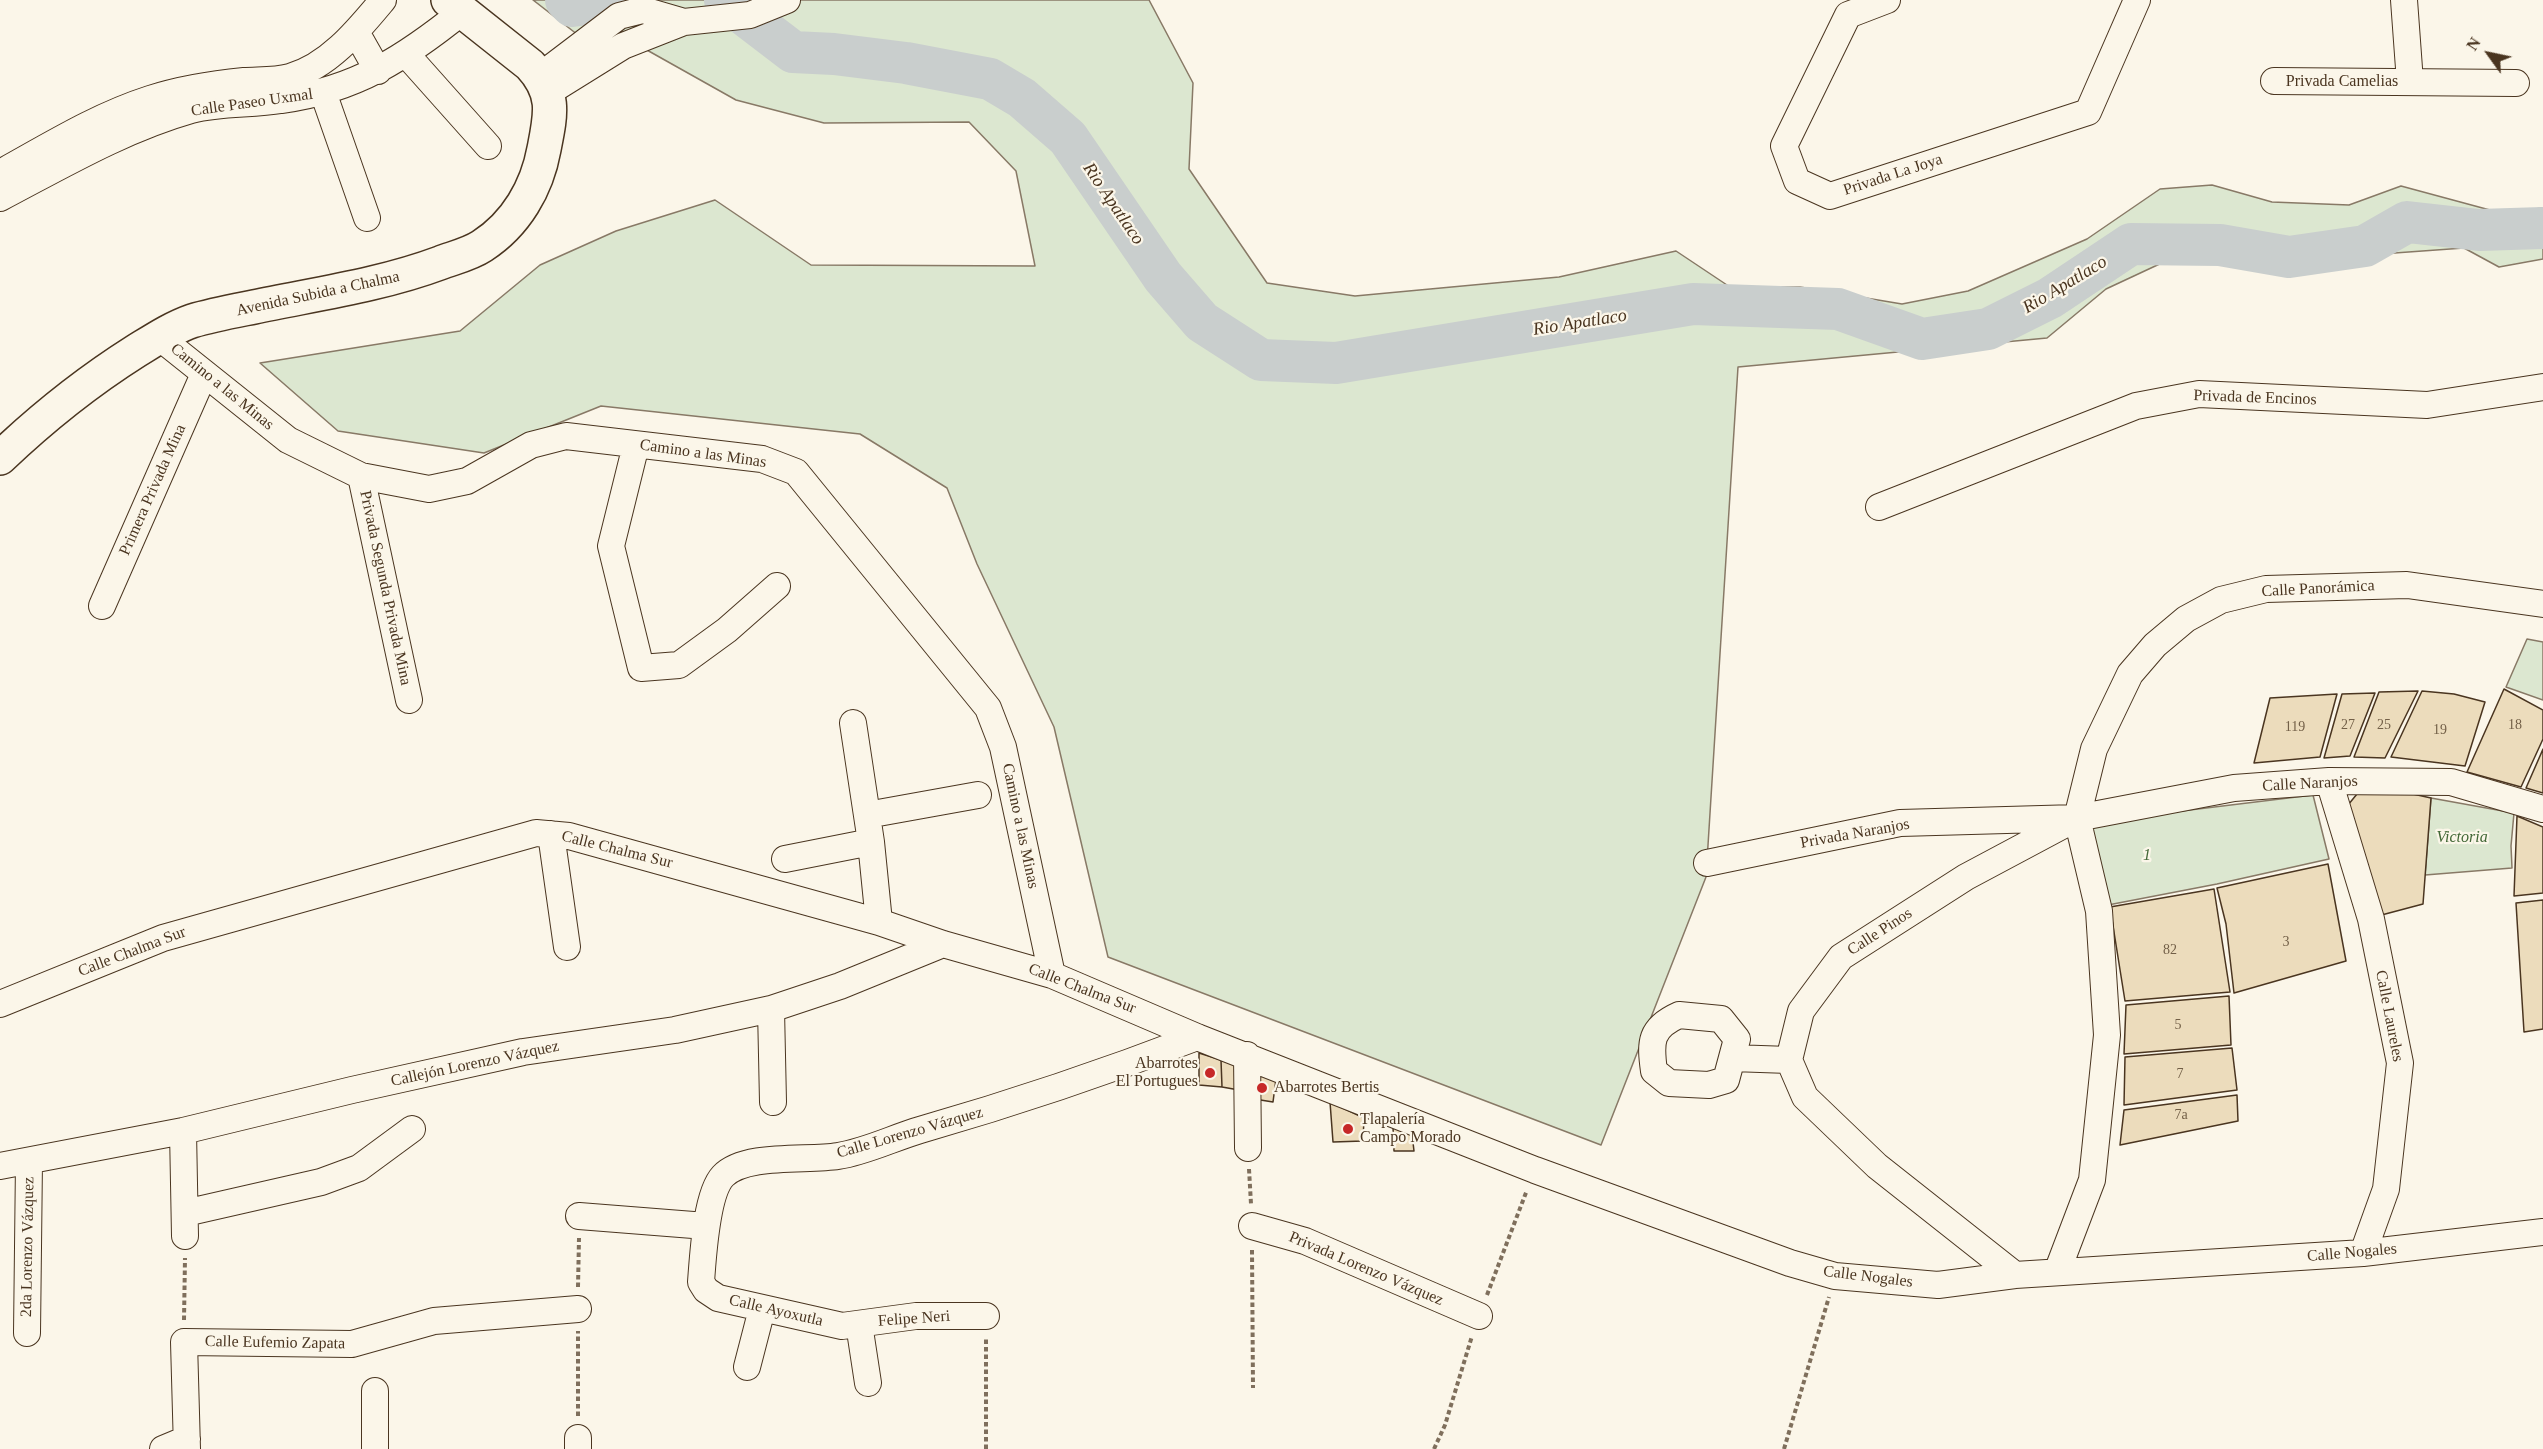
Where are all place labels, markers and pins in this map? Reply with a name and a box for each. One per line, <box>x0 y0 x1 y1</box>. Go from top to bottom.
place label: Abarrotes El Portugues <box>1116 1054 1198 1092</box>
marker: Abarrotes El Portugues <box>1203 1066 1217 1080</box>
place label: Abarrotes Bertis <box>1274 1078 1379 1098</box>
marker: Abarrotes Bertis <box>1255 1081 1269 1095</box>
place label: Tlapalería Campo Morado <box>1360 1110 1461 1148</box>
marker: Tlapalería Campo Morado <box>1341 1122 1355 1136</box>

